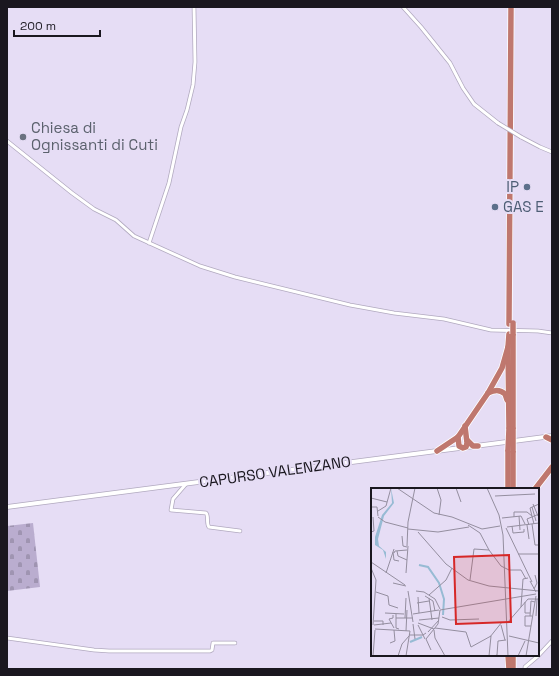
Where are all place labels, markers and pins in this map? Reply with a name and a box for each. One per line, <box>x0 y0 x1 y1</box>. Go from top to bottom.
place label: Chiesa di Ognissanti di Cuti <box>31 118 158 154</box>
marker: Chiesa di Ognissanti di Cuti <box>18 132 28 142</box>
place label: IP <box>506 177 519 196</box>
marker: IP <box>522 182 532 192</box>
place label: GAS E <box>503 197 544 216</box>
marker: GAS E <box>490 202 500 212</box>

